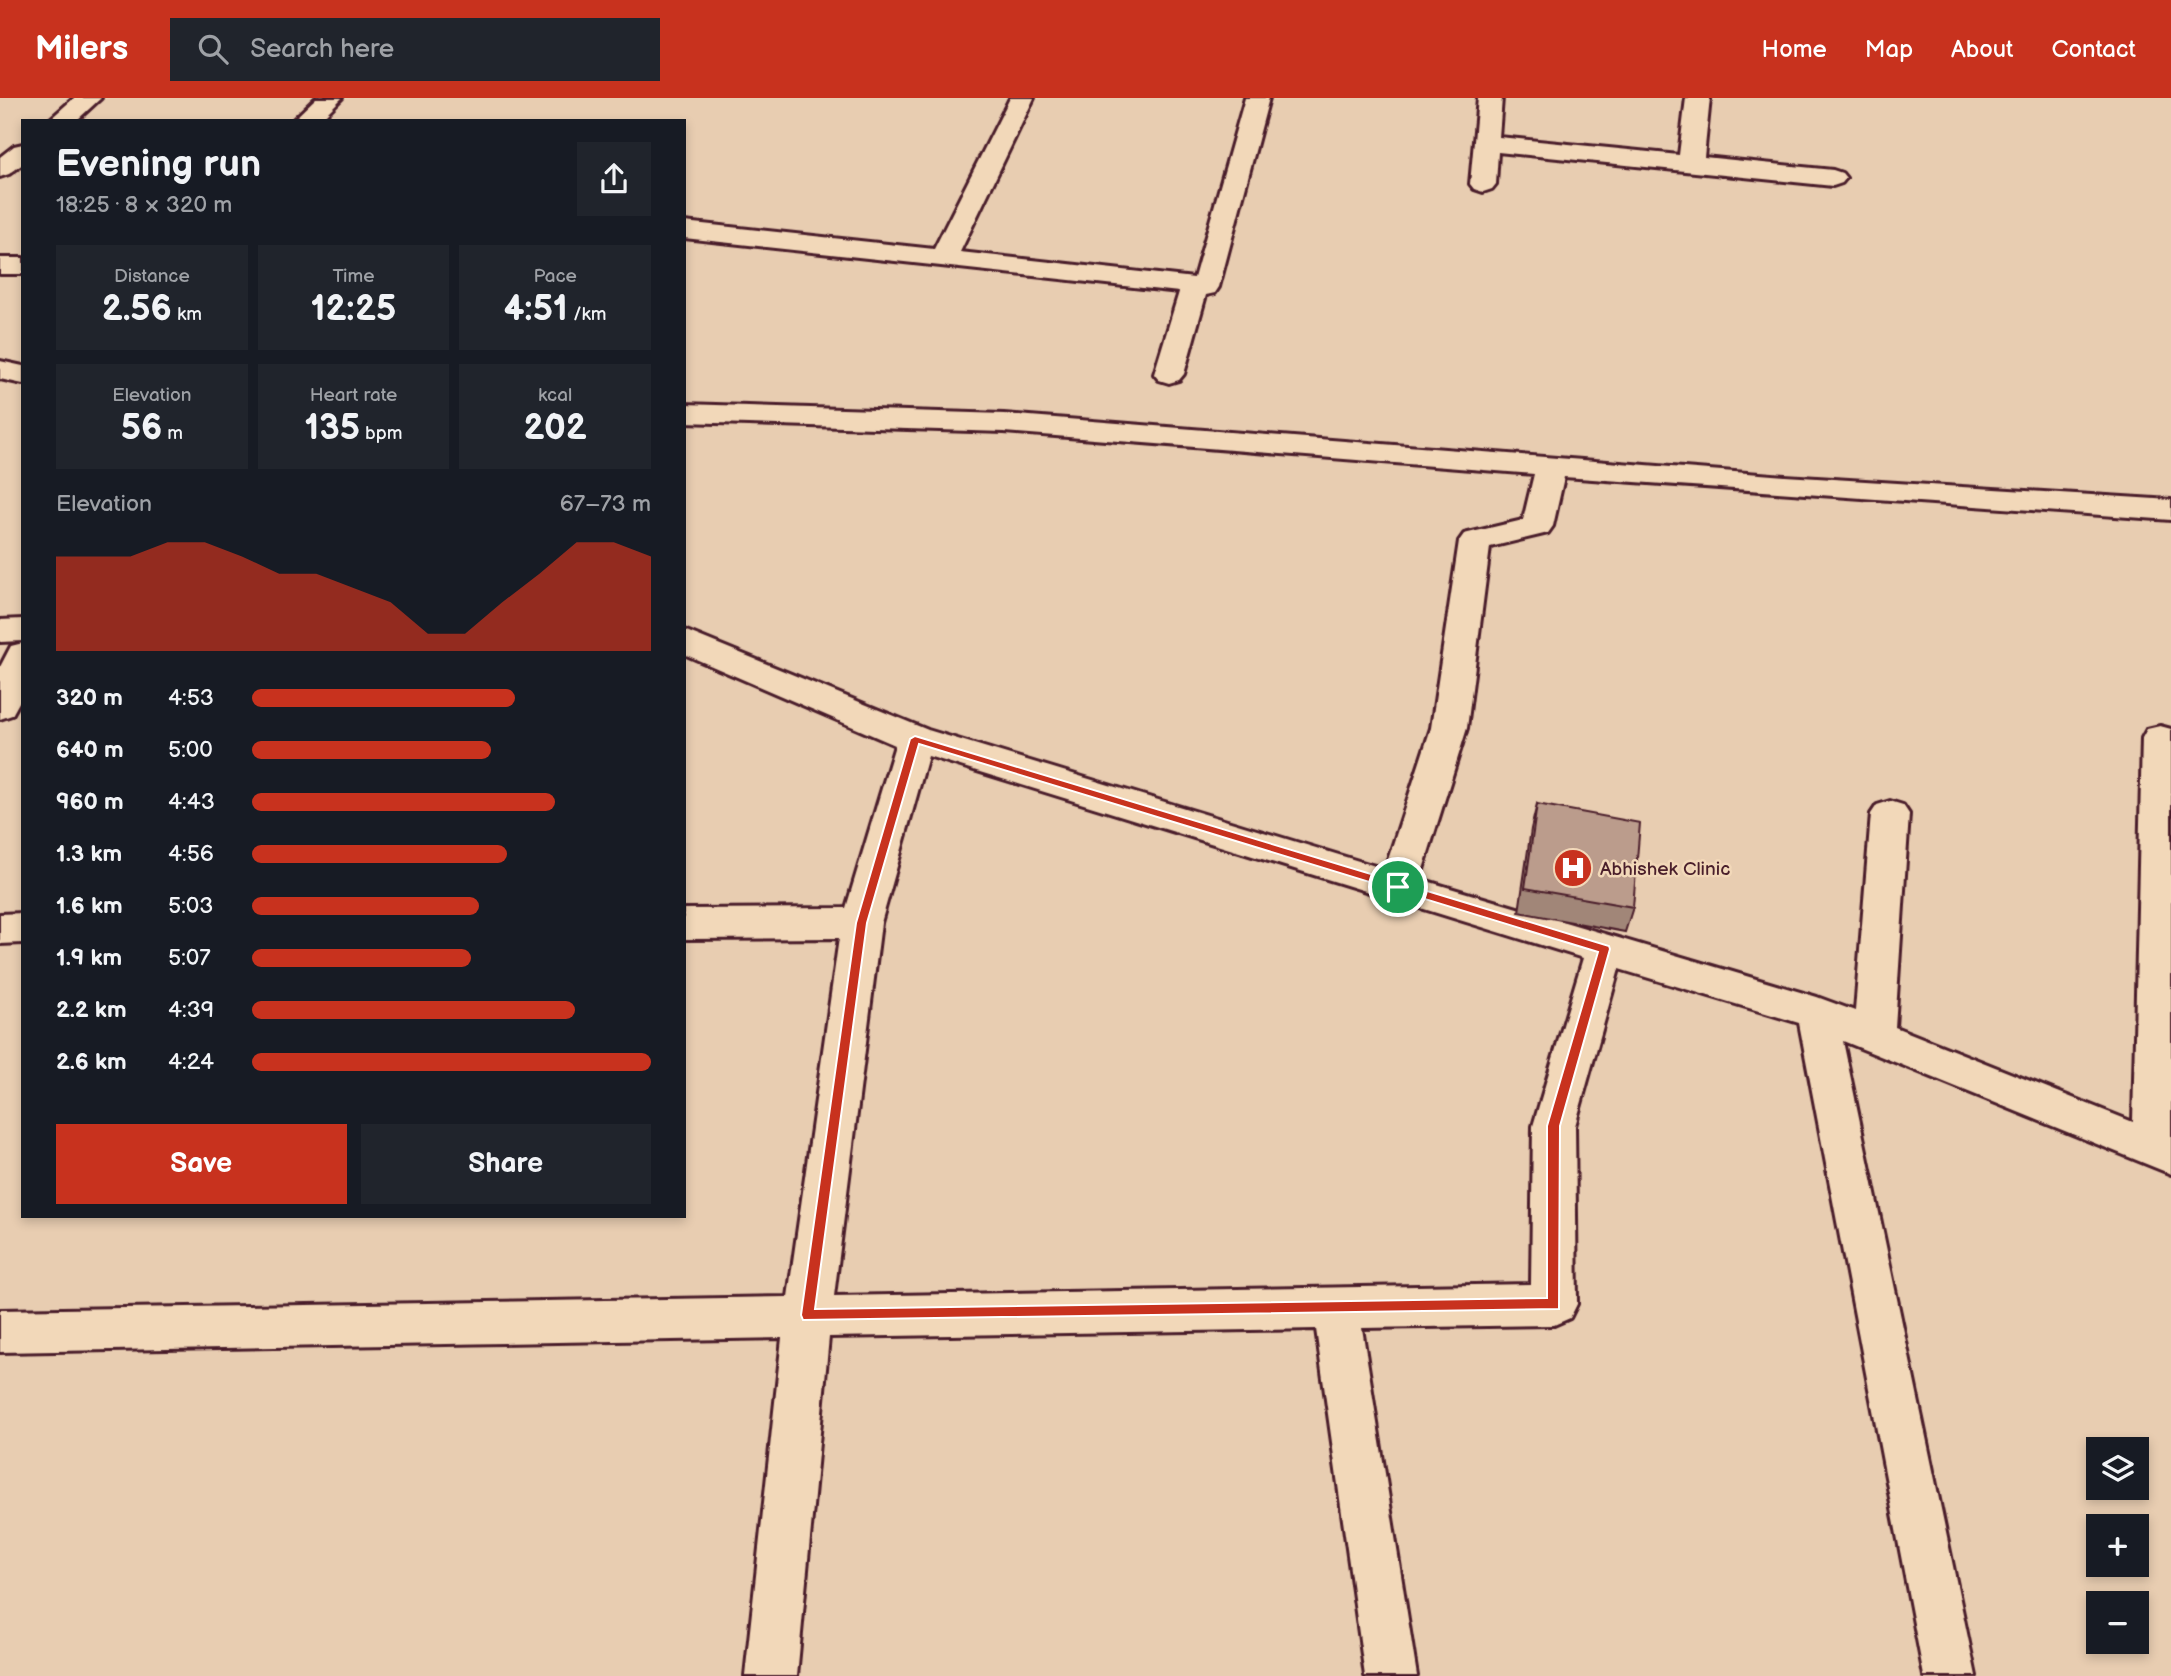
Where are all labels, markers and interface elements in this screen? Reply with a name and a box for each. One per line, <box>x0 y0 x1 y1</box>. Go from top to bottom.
search box <box>170 18 660 81</box>
text: Milers <box>35 29 128 69</box>
icon: search <box>194 30 232 68</box>
text: Search here <box>250 34 394 65</box>
text: Home <box>1762 35 1827 64</box>
text: Map <box>1865 35 1913 64</box>
text: About <box>1951 35 2013 64</box>
text: Contact <box>2051 35 2136 64</box>
text: Evening run <box>56 142 261 187</box>
button: share <box>577 142 651 216</box>
text: 18:25 · 8 × 320 m <box>56 191 232 219</box>
text: Distance <box>114 265 190 288</box>
text: Time <box>332 265 375 288</box>
text: Pace <box>534 265 577 288</box>
text: 2.56 <box>102 288 172 331</box>
text: 12:25 <box>311 288 396 331</box>
text: 4:51 <box>504 288 568 331</box>
text: km <box>172 303 202 326</box>
text: /km <box>568 303 607 326</box>
text: Elevation <box>112 384 191 407</box>
text: Heart rate <box>310 384 397 407</box>
text: kcal <box>538 384 572 407</box>
text: 56 <box>121 407 162 450</box>
text: 135 <box>305 407 360 450</box>
text: 202 <box>524 407 587 450</box>
text: m <box>162 422 183 445</box>
text: bpm <box>360 422 402 445</box>
text: Elevation <box>56 490 152 518</box>
text: 67–73 m <box>560 490 651 518</box>
text: 320 m <box>56 684 123 712</box>
text: 4:53 <box>168 684 214 712</box>
text: 640 m <box>56 736 124 764</box>
text: 5:00 <box>168 736 213 764</box>
text: 960 m <box>56 788 124 816</box>
text: 4:43 <box>168 788 215 816</box>
text: 1.3 km <box>56 840 122 868</box>
text: 4:56 <box>168 840 214 868</box>
hospital icon: Abhishek Clinic <box>1552 847 1594 889</box>
pin <box>1368 857 1428 917</box>
place label: Abhishek Clinic <box>1600 858 1730 881</box>
icon: arrive <box>1379 868 1417 906</box>
text: 1.6 km <box>56 892 123 920</box>
text: 5:03 <box>168 892 214 920</box>
text: 1.9 km <box>56 944 122 972</box>
text: 5:07 <box>168 944 211 972</box>
text: 2.2 km <box>56 996 127 1024</box>
text: 4:39 <box>168 996 214 1024</box>
text: 2.6 km <box>56 1048 127 1076</box>
text: 4:24 <box>168 1048 214 1076</box>
button: Save <box>56 1124 347 1204</box>
button: Share <box>361 1124 651 1204</box>
map controls <box>2086 1437 2149 1654</box>
button: layers <box>2086 1437 2149 1500</box>
button: + <box>2086 1514 2149 1577</box>
button: − <box>2086 1591 2149 1654</box>

